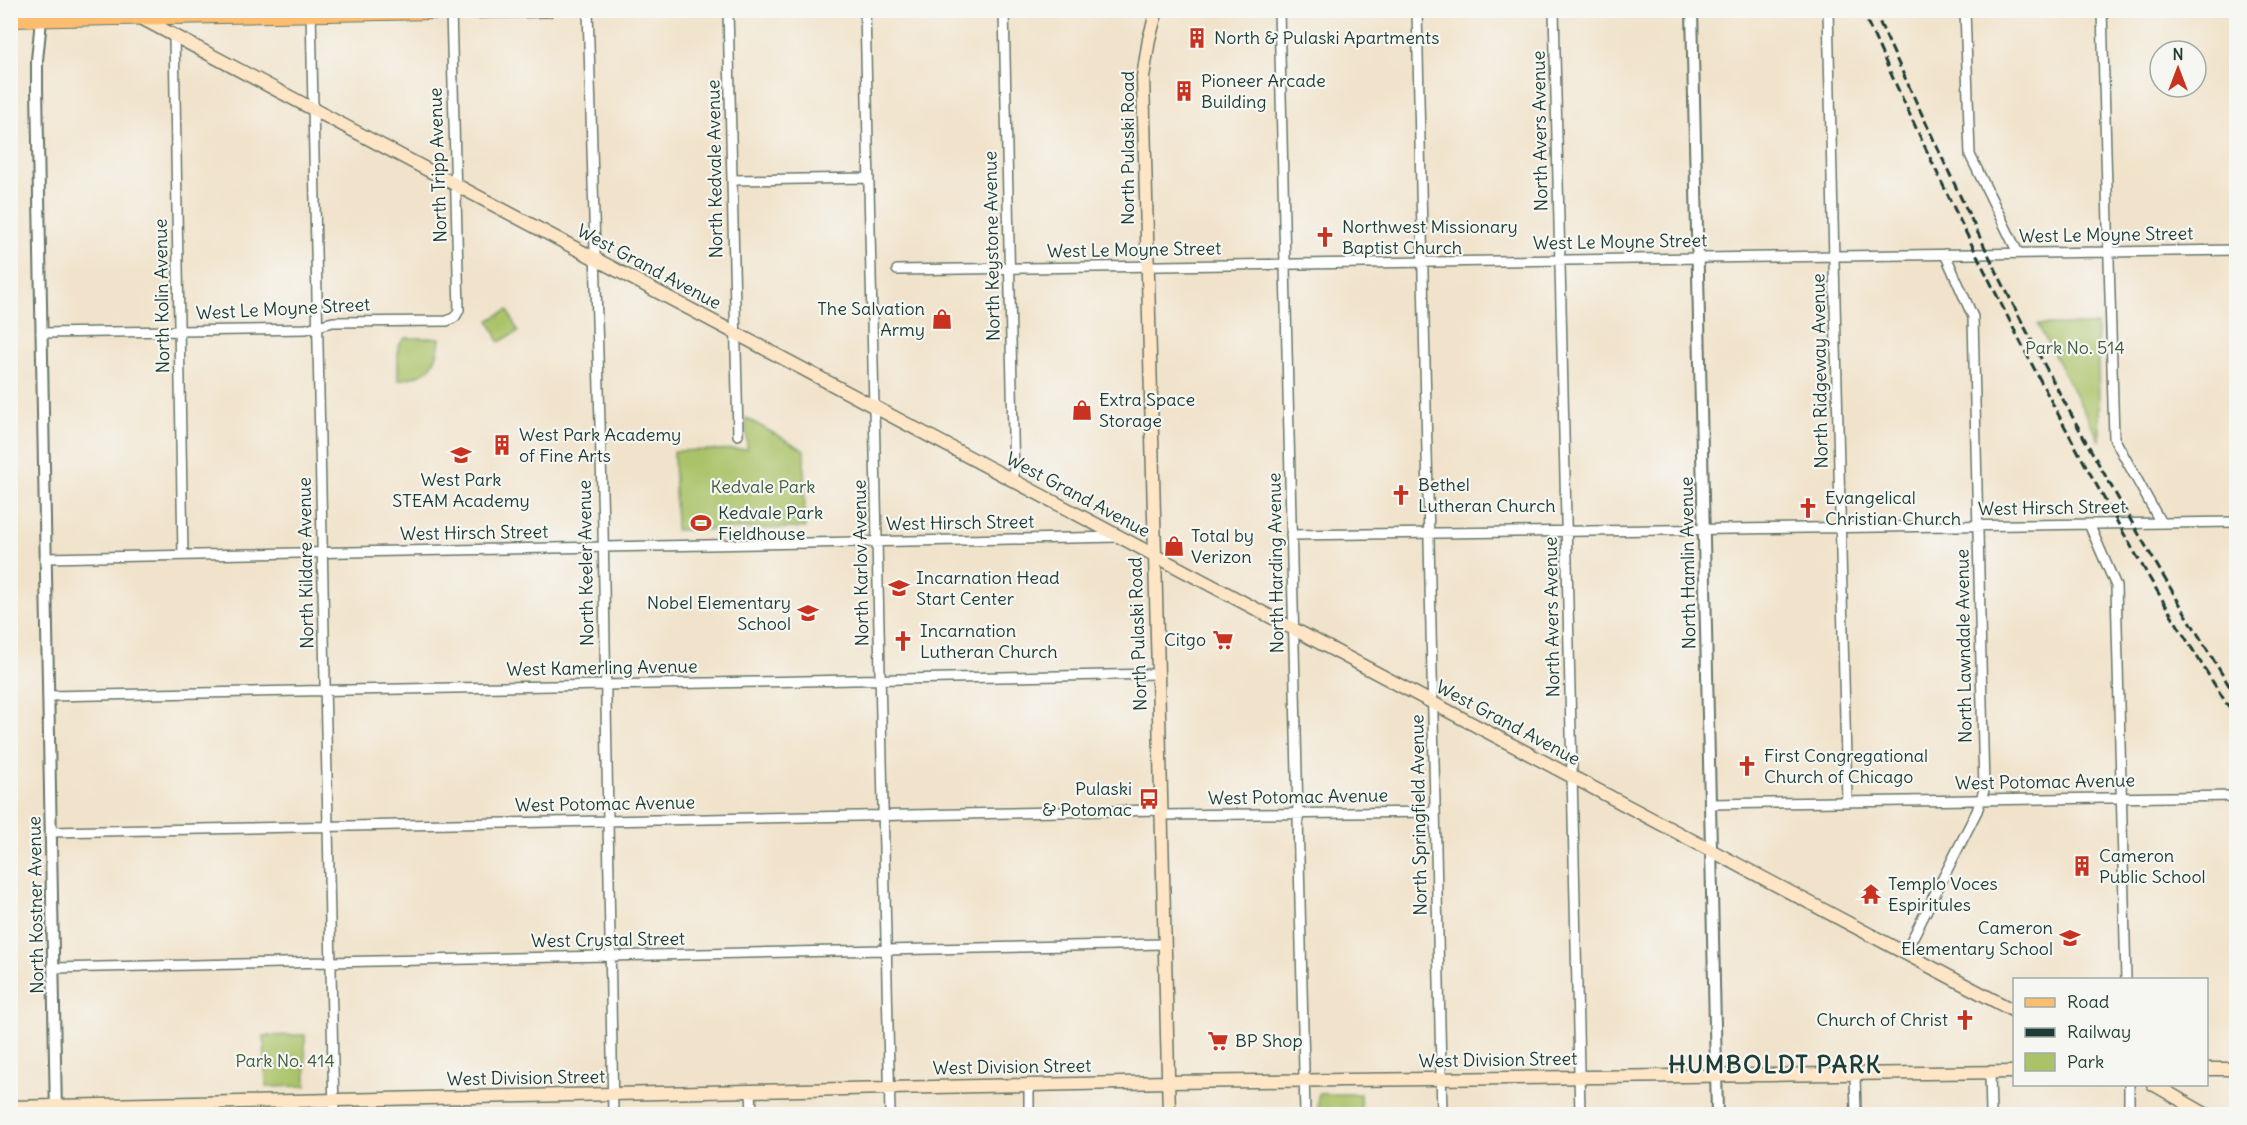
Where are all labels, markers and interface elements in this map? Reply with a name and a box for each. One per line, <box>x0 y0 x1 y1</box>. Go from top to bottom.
building icon: North & Pulaski Apartments <box>1185 26 1209 50</box>
place label: North & Pulaski Apartments <box>1214 26 1439 49</box>
north arrow <box>2148 39 2208 99</box>
text: N <box>2172 44 2184 64</box>
street label: North Avers Avenue <box>1527 51 1552 211</box>
place label: Pioneer Arcade Building <box>1201 69 1326 113</box>
street label: North Pulaski Road <box>1116 71 1139 225</box>
street label: North Kedvale Avenue <box>701 79 728 259</box>
building icon: Pioneer Arcade Building <box>1172 79 1196 103</box>
street label: North Tripp Avenue <box>423 87 452 243</box>
street label: North Keystone Avenue <box>978 151 1005 341</box>
place label: Northwest Missionary Baptist Church <box>1342 215 1518 259</box>
street label: North Kolin Avenue <box>149 219 174 374</box>
street label: West Grand Avenue <box>573 219 725 314</box>
street label: West Le Moyne Street <box>2019 221 2193 248</box>
church icon: Northwest Missionary Baptist Church <box>1313 225 1337 249</box>
street label: West Le Moyne Street <box>1533 228 1707 255</box>
street label: West Le Moyne Street <box>1047 236 1221 263</box>
street label: North Ridgeway Avenue <box>1806 273 1833 469</box>
street label: West Le Moyne Street <box>195 292 371 325</box>
place label: The Salvation Army <box>817 297 925 341</box>
shop icon: The Salvation Army <box>930 307 954 331</box>
park label: Park No. 514 <box>2025 336 2125 359</box>
place label: Extra Space Storage <box>1099 388 1195 432</box>
shop icon: Extra Space Storage <box>1070 398 1094 422</box>
place label: West Park Academy of Fine Arts <box>519 423 681 467</box>
building icon: West Park Academy of Fine Arts <box>490 433 514 457</box>
school or university icon: West Park STEAM Academy <box>449 443 473 467</box>
street label: West Grand Avenue <box>1002 447 1154 542</box>
place label: West Park STEAM Academy <box>392 468 530 512</box>
street label: North Harding Avenue <box>1262 473 1289 653</box>
place label: Bethel Lutheran Church <box>1418 473 1556 517</box>
park label: Kedvale Park <box>710 475 816 498</box>
street label: North Kildare Avenue <box>293 477 318 649</box>
street label: North Hamlin Avenue <box>1674 477 1701 649</box>
street label: North Keeler Avenue <box>573 480 598 646</box>
street label: North Karlov Avenue <box>848 480 873 646</box>
church icon: Bethel Lutheran Church <box>1389 483 1413 507</box>
place label: Evangelical Christian Church <box>1825 486 1961 530</box>
street label: West Hirsch Street <box>1978 495 2126 520</box>
church icon: Evangelical Christian Church <box>1796 496 1820 520</box>
place label: Kedvale Park Fieldhouse <box>718 501 823 545</box>
street label: West Hirsch Street <box>886 510 1034 535</box>
sports icon: Kedvale Park Fieldhouse <box>689 511 713 535</box>
street label: West Hirsch Street <box>400 520 548 545</box>
place label: Total by Verizon <box>1191 524 1254 568</box>
shop icon: Total by Verizon <box>1162 534 1186 558</box>
street label: North Avers Avenue <box>1539 537 1564 697</box>
street label: North Lawndale Avenue <box>1950 549 1977 743</box>
street label: North Pulaski Road <box>1123 556 1152 711</box>
place label: Incarnation Head Start Center <box>916 566 1060 610</box>
school or university icon: Incarnation Head Start Center <box>887 576 911 600</box>
place label: Nobel Elementary School <box>647 591 791 635</box>
school or university icon: Nobel Elementary School <box>796 601 820 625</box>
place label: Incarnation Lutheran Church <box>920 619 1058 663</box>
place label: Citgo <box>1164 628 1206 651</box>
supermarket icon: Citgo <box>1211 628 1235 652</box>
church icon: Incarnation Lutheran Church <box>891 629 915 653</box>
street label: West Kamerling Avenue <box>506 654 698 681</box>
street label: West Grand Avenue <box>1432 675 1584 770</box>
street label: North Springfield Avenue <box>1405 714 1432 916</box>
place label: First Congregational Church of Chicago <box>1764 744 1928 788</box>
church icon: First Congregational Church of Chicago <box>1735 754 1759 778</box>
street label: West Potomac Avenue <box>1955 768 2135 795</box>
place label: Pulaski & Potomac <box>1042 777 1132 821</box>
street label: West Potomac Avenue <box>1208 783 1388 810</box>
bus stop icon: Pulaski & Potomac <box>1137 787 1161 811</box>
street label: West Potomac Avenue <box>515 790 695 817</box>
street label: North Kostner Avenue <box>22 816 49 994</box>
place label: Cameron Public School <box>2099 844 2206 888</box>
building icon: Cameron Public School <box>2070 854 2094 878</box>
place label: Templo Voces Espiritules <box>1888 872 1998 916</box>
temple icon: Templo Voces Espiritules <box>1859 882 1883 906</box>
place label: Cameron Elementary School <box>1901 916 2053 960</box>
school or university icon: Cameron Elementary School <box>2058 926 2082 950</box>
street label: West Crystal Street <box>531 927 685 952</box>
legend <box>2013 978 2208 1086</box>
text: Road <box>2067 990 2110 1013</box>
place label: Church of Christ <box>1816 1008 1948 1031</box>
church icon: Church of Christ <box>1953 1008 1977 1032</box>
text: Railway <box>2067 1020 2131 1043</box>
supermarket icon: BP Shop <box>1206 1029 1230 1053</box>
place label: BP Shop <box>1235 1029 1303 1052</box>
street label: West Division Street <box>1419 1047 1577 1072</box>
park label: Park No. 414 <box>235 1049 335 1072</box>
district label: HUMBOLDT PARK <box>1668 1049 1882 1079</box>
text: Park <box>2067 1050 2104 1073</box>
street label: West Division Street <box>933 1054 1091 1079</box>
street label: West Division Street <box>447 1065 605 1090</box>

